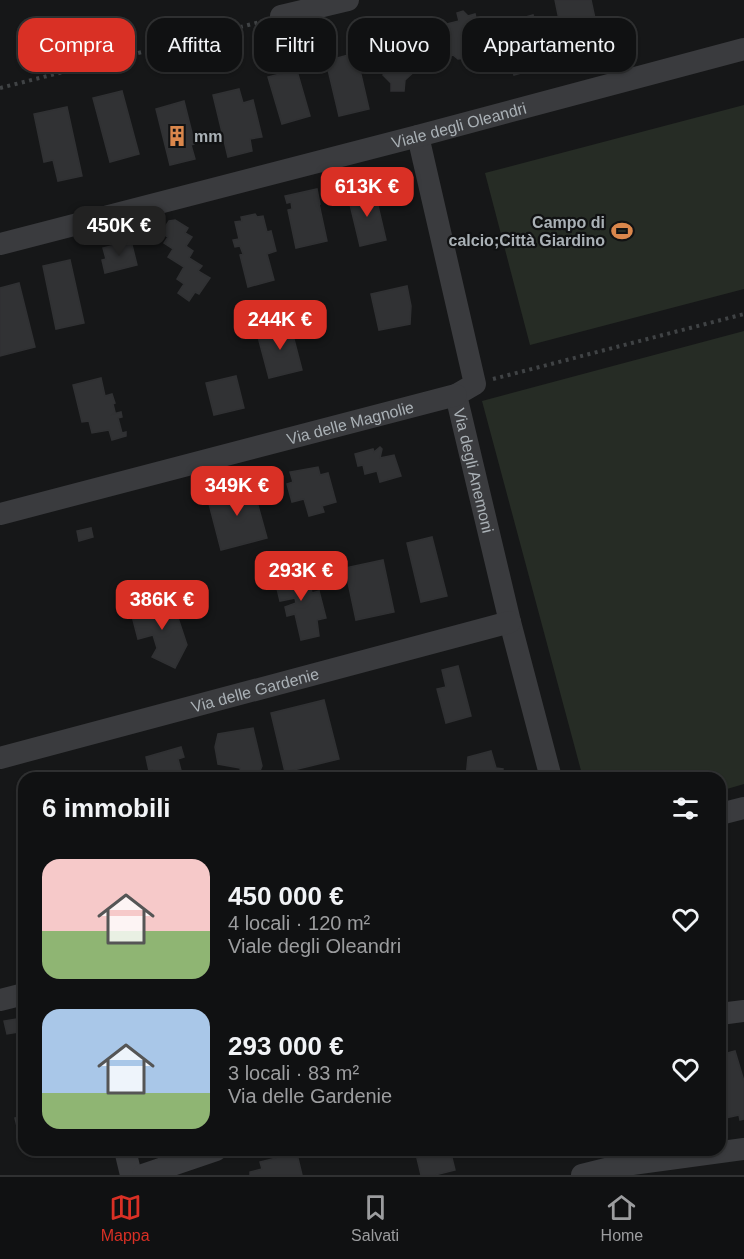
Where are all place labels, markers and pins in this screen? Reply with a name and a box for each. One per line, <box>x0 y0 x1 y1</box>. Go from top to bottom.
building icon: mm <box>165 124 189 148</box>
place label: mm <box>194 128 222 145</box>
pin: 613K € <box>318 167 416 218</box>
pin: 450K € <box>70 206 168 257</box>
place label: Campo di calcio;Città Giardino <box>449 214 605 249</box>
sports icon: Campo di calcio;Città Giardino <box>610 219 634 243</box>
pin: 244K € <box>231 300 329 351</box>
pin: 349K € <box>188 466 286 517</box>
pin: 293K € <box>252 551 350 602</box>
pin: 386K € <box>113 580 211 631</box>

